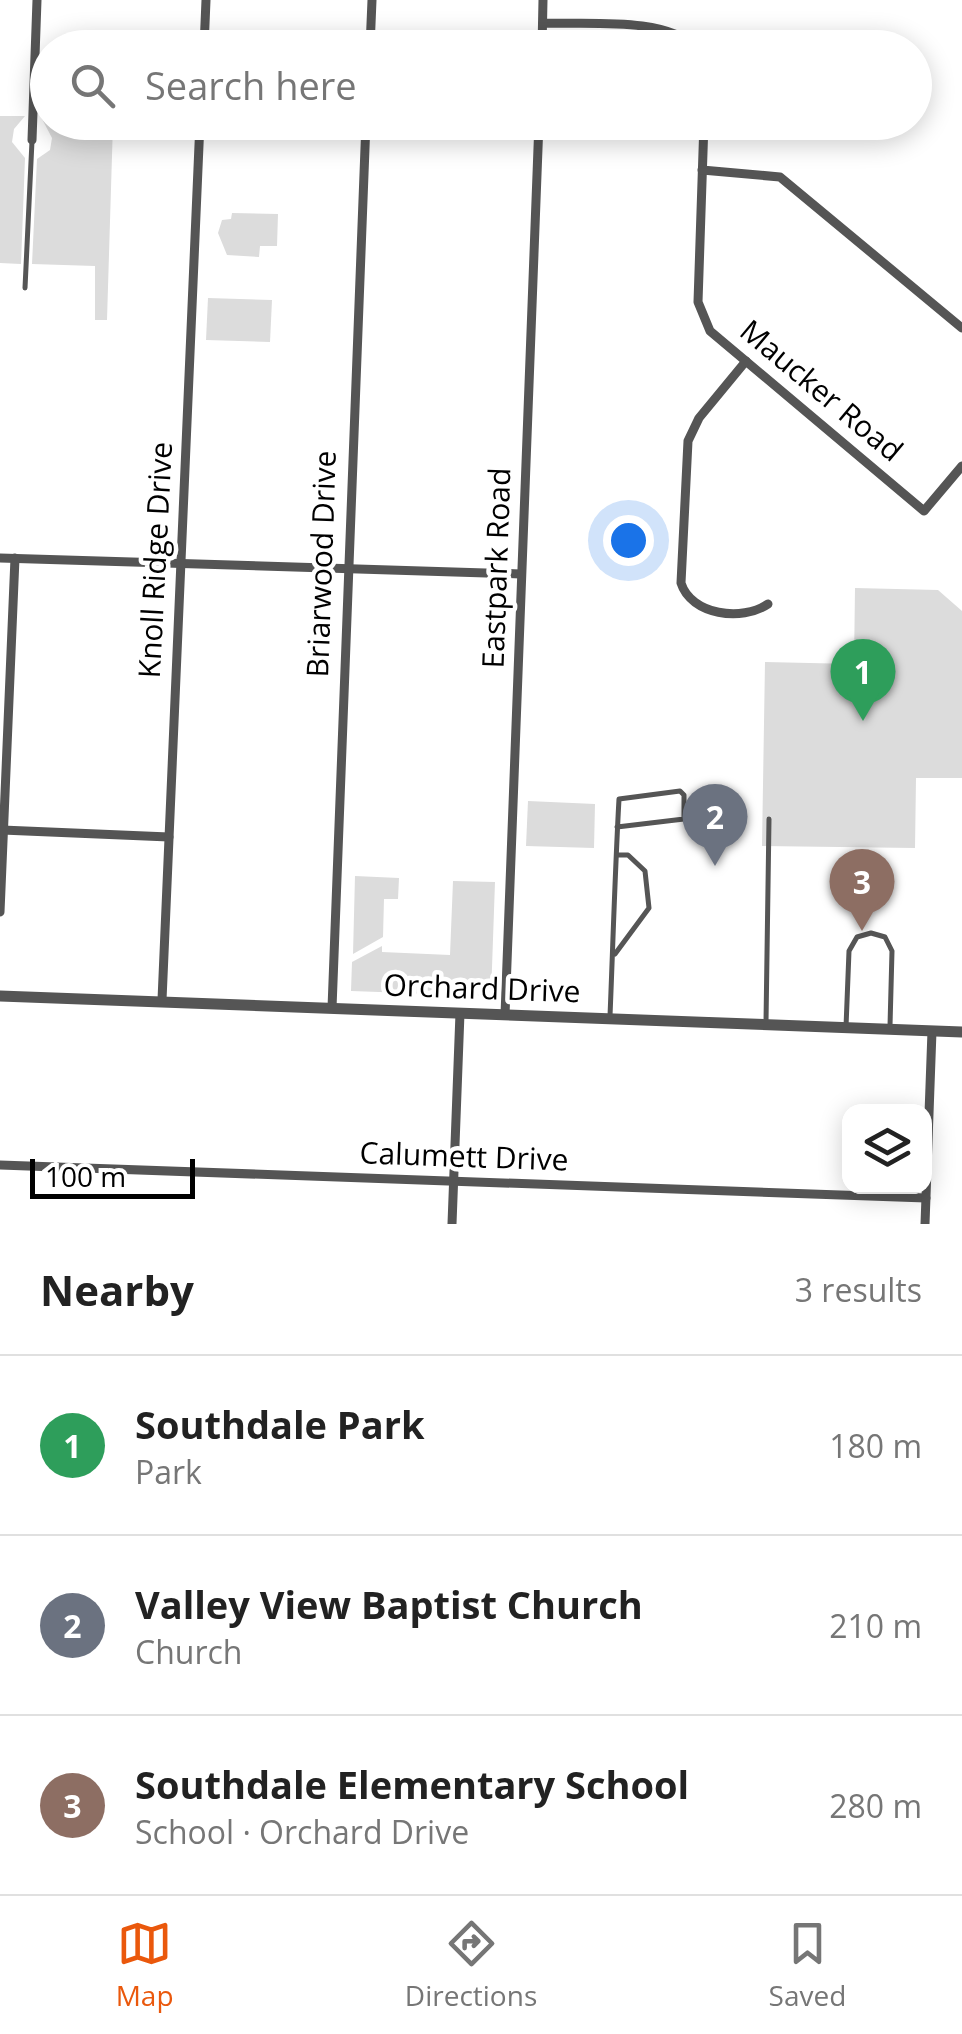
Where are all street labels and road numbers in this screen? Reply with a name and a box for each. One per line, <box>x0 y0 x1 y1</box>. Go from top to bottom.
street label: Maucker Road <box>732 310 912 470</box>
street label: Knoll Ridge Drive <box>128 441 181 679</box>
street label: Briarwood Drive <box>296 450 345 678</box>
street label: Eastpark Road <box>472 467 519 669</box>
street label: Orchard Drive <box>383 964 581 1011</box>
street label: Calumett Drive <box>359 1131 569 1180</box>

